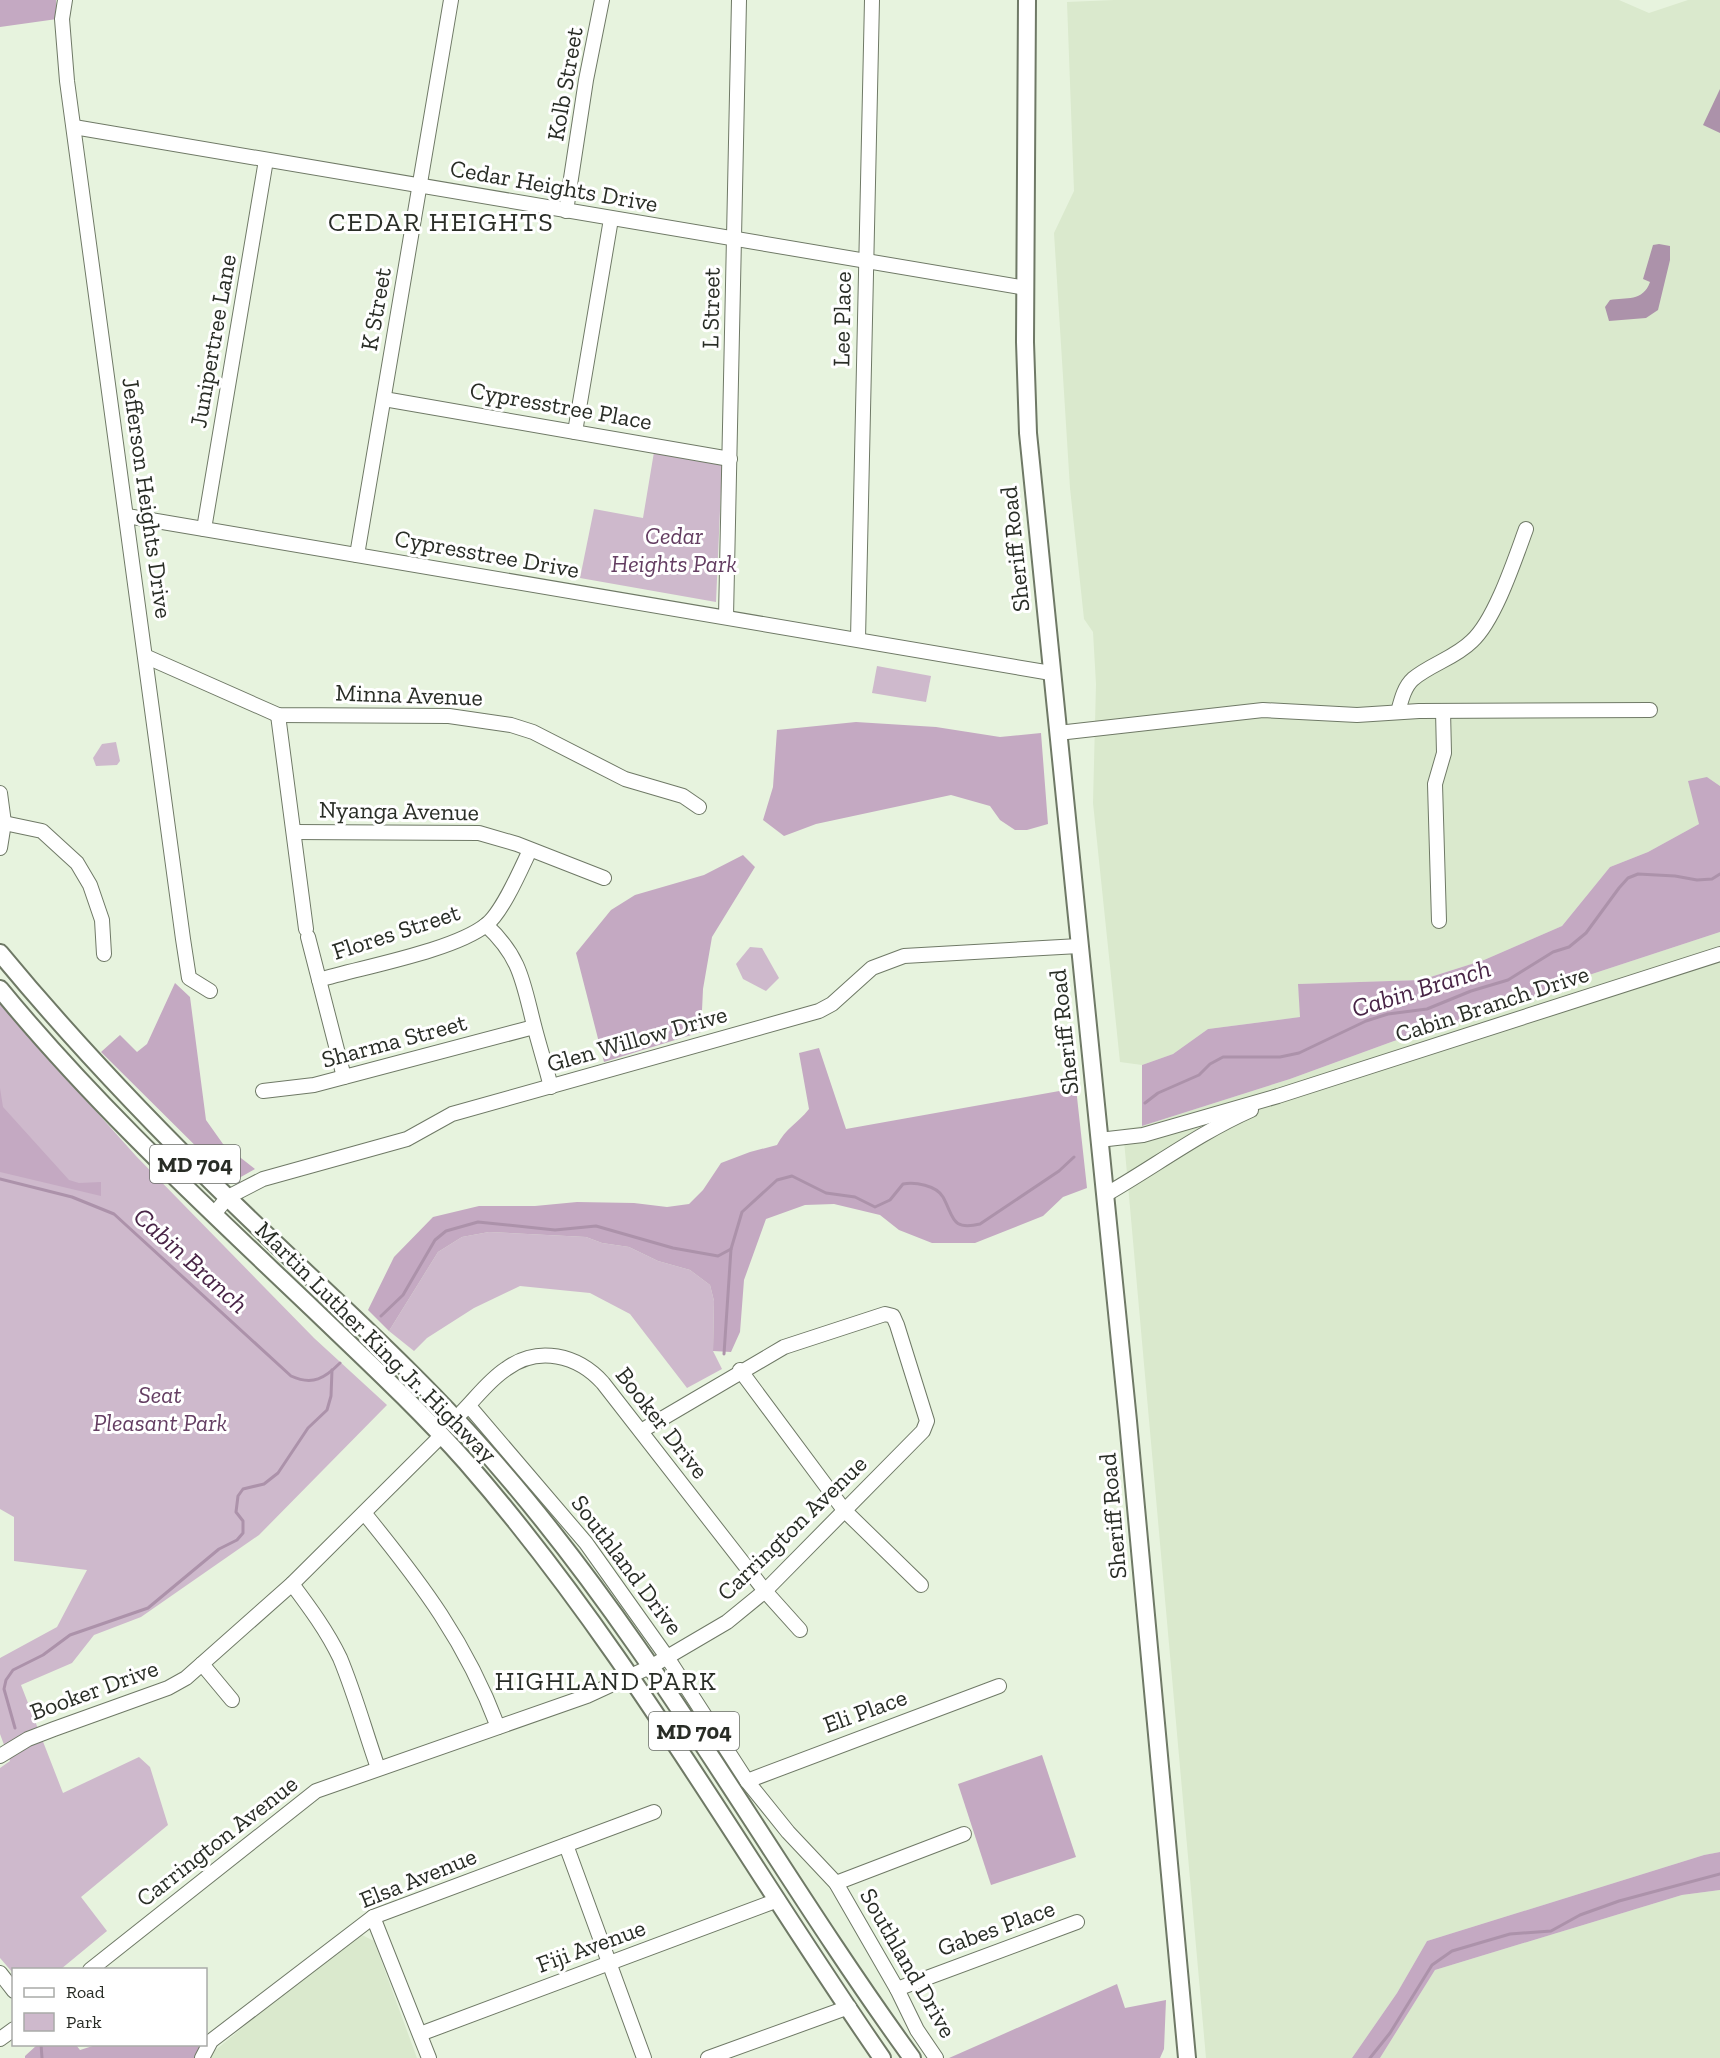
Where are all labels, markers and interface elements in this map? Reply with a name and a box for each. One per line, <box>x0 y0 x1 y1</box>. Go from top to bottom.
street label: Kolb Street <box>540 25 589 143</box>
street label: Cedar Heights Drive <box>448 153 660 218</box>
district label: CEDAR HEIGHTS <box>328 206 554 238</box>
street label: Junipertree Lane <box>183 252 242 430</box>
street label: K Street <box>354 265 397 353</box>
street label: L Street <box>695 267 726 349</box>
street label: Lee Place <box>826 271 857 367</box>
street label: Cypresstree Place <box>468 375 654 436</box>
street label: Jefferson Heights Drive <box>116 376 179 620</box>
street label: Sheriff Road <box>993 485 1036 613</box>
park label: Cedar Heights Park <box>611 521 737 578</box>
street label: Cypresstree Drive <box>393 523 582 584</box>
street label: Minna Avenue <box>335 677 483 712</box>
street label: Nyanga Avenue <box>319 795 479 826</box>
street label: Flores Street <box>328 897 463 966</box>
water label: Cabin Branch <box>1348 952 1494 1024</box>
street label: Cabin Branch Drive <box>1391 959 1592 1049</box>
street label: Sheriff Road <box>1042 968 1085 1096</box>
street label: Glen Willow Drive <box>543 999 730 1078</box>
street label: Sharma Street <box>318 1007 470 1074</box>
road number: MD 704 <box>150 1145 240 1183</box>
water label: Cabin Branch <box>127 1200 255 1320</box>
street label: Martin Luther King Jr. Highway <box>250 1215 504 1469</box>
street label: Booker Drive <box>610 1361 715 1484</box>
park label: Seat Pleasant Park <box>93 1380 227 1437</box>
street label: Carrington Avenue <box>711 1449 872 1606</box>
street label: Sheriff Road <box>1093 1452 1132 1580</box>
street label: Southland Drive <box>565 1489 689 1640</box>
street label: Booker Drive <box>26 1653 162 1726</box>
district label: HIGHLAND PARK <box>495 1665 717 1697</box>
street label: Eli Place <box>819 1682 911 1739</box>
road number: MD 704 <box>649 1712 739 1750</box>
street label: Carrington Avenue <box>130 1769 303 1913</box>
street label: Elsa Avenue <box>355 1841 480 1914</box>
street label: Southland Drive <box>854 1883 963 2043</box>
street label: Gabes Place <box>933 1893 1058 1962</box>
street label: Fiji Avenue <box>532 1912 649 1979</box>
legend <box>12 1968 207 2046</box>
text: Road <box>66 1981 105 2003</box>
text: Park <box>66 2011 102 2033</box>

